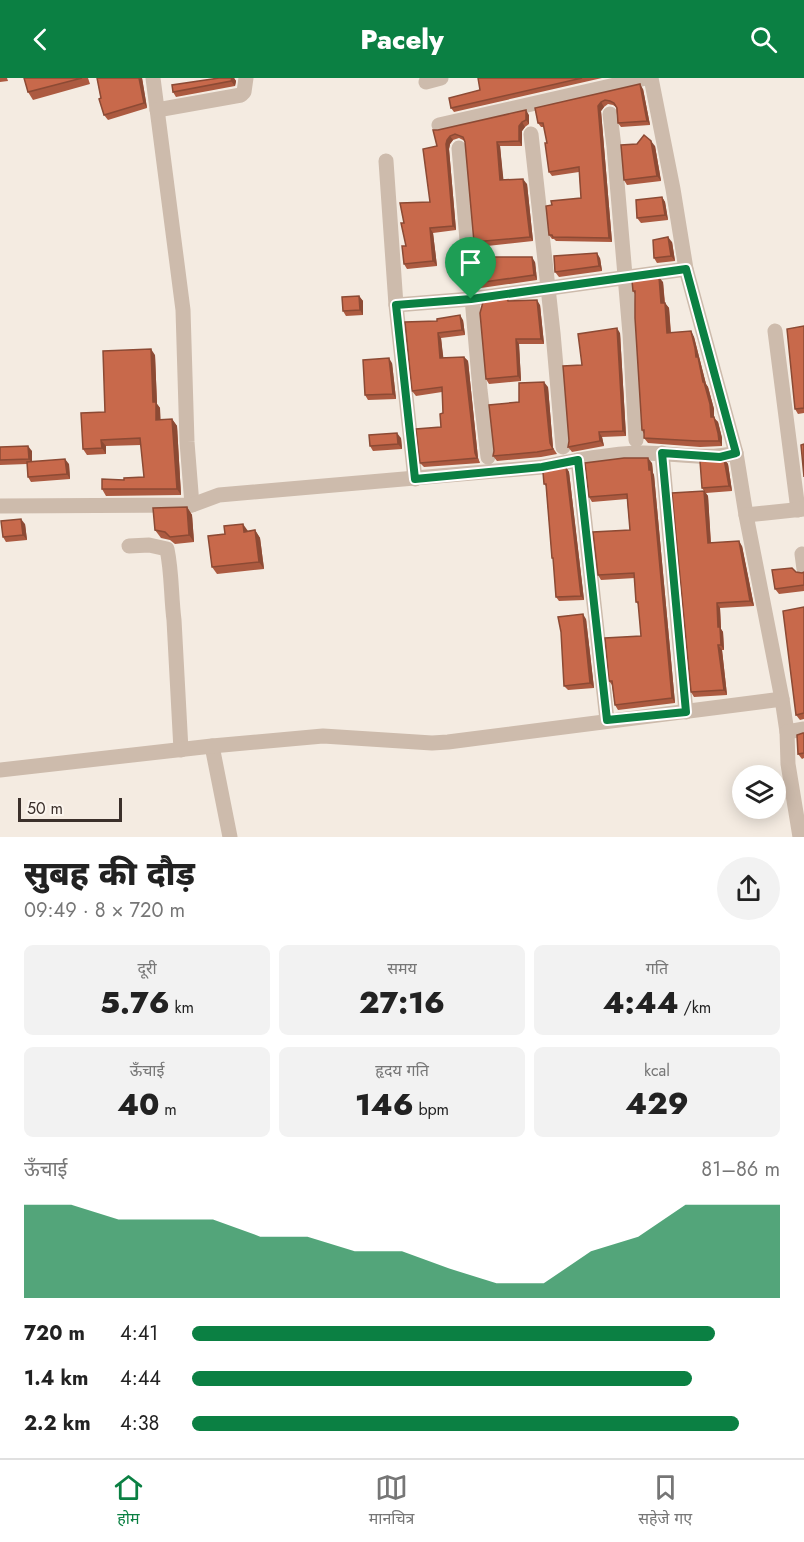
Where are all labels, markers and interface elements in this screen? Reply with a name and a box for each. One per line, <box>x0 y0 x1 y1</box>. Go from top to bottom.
text: Pacely <box>360 20 444 59</box>
icon: back <box>24 23 57 56</box>
icon: search <box>747 23 780 56</box>
pin <box>445 237 496 299</box>
icon: arrive <box>454 246 487 279</box>
map controls <box>732 765 786 819</box>
button: layers <box>732 765 786 819</box>
scale bar <box>18 795 122 822</box>
text: 50 m <box>27 797 63 820</box>
text: सुबह की दौड़ <box>24 850 195 897</box>
button: share <box>717 857 780 920</box>
text: 09:49 · 8 × 720 m <box>24 896 185 925</box>
text: दूरी <box>137 957 157 980</box>
text: समय <box>387 957 417 980</box>
text: गति <box>646 957 668 980</box>
text: 5.76 <box>100 981 170 1024</box>
text: 27:16 <box>359 981 445 1024</box>
text: 4:44 <box>603 981 679 1024</box>
text: km <box>170 996 194 1019</box>
text: /km <box>679 996 711 1019</box>
text: ऊँचाई <box>130 1059 164 1082</box>
text: हृदय गति <box>375 1059 429 1082</box>
text: kcal <box>644 1059 670 1082</box>
text: 429 <box>625 1082 689 1125</box>
text: 40 <box>117 1083 160 1126</box>
text: 146 <box>355 1083 414 1126</box>
text: m <box>160 1098 177 1121</box>
text: bpm <box>414 1098 449 1121</box>
text: ऊँचाई <box>24 1155 67 1184</box>
text: 81–86 m <box>701 1155 780 1184</box>
text: 720 m <box>24 1319 85 1348</box>
text: 4:41 <box>120 1319 158 1348</box>
text: 1.4 km <box>24 1364 89 1393</box>
text: 4:44 <box>120 1364 161 1393</box>
text: 2.2 km <box>24 1409 91 1438</box>
text: 4:38 <box>120 1409 160 1438</box>
tab: होम <box>112 1471 145 1531</box>
tab: मानचित्र <box>369 1471 414 1531</box>
tab: सहेजे गए <box>638 1471 692 1531</box>

